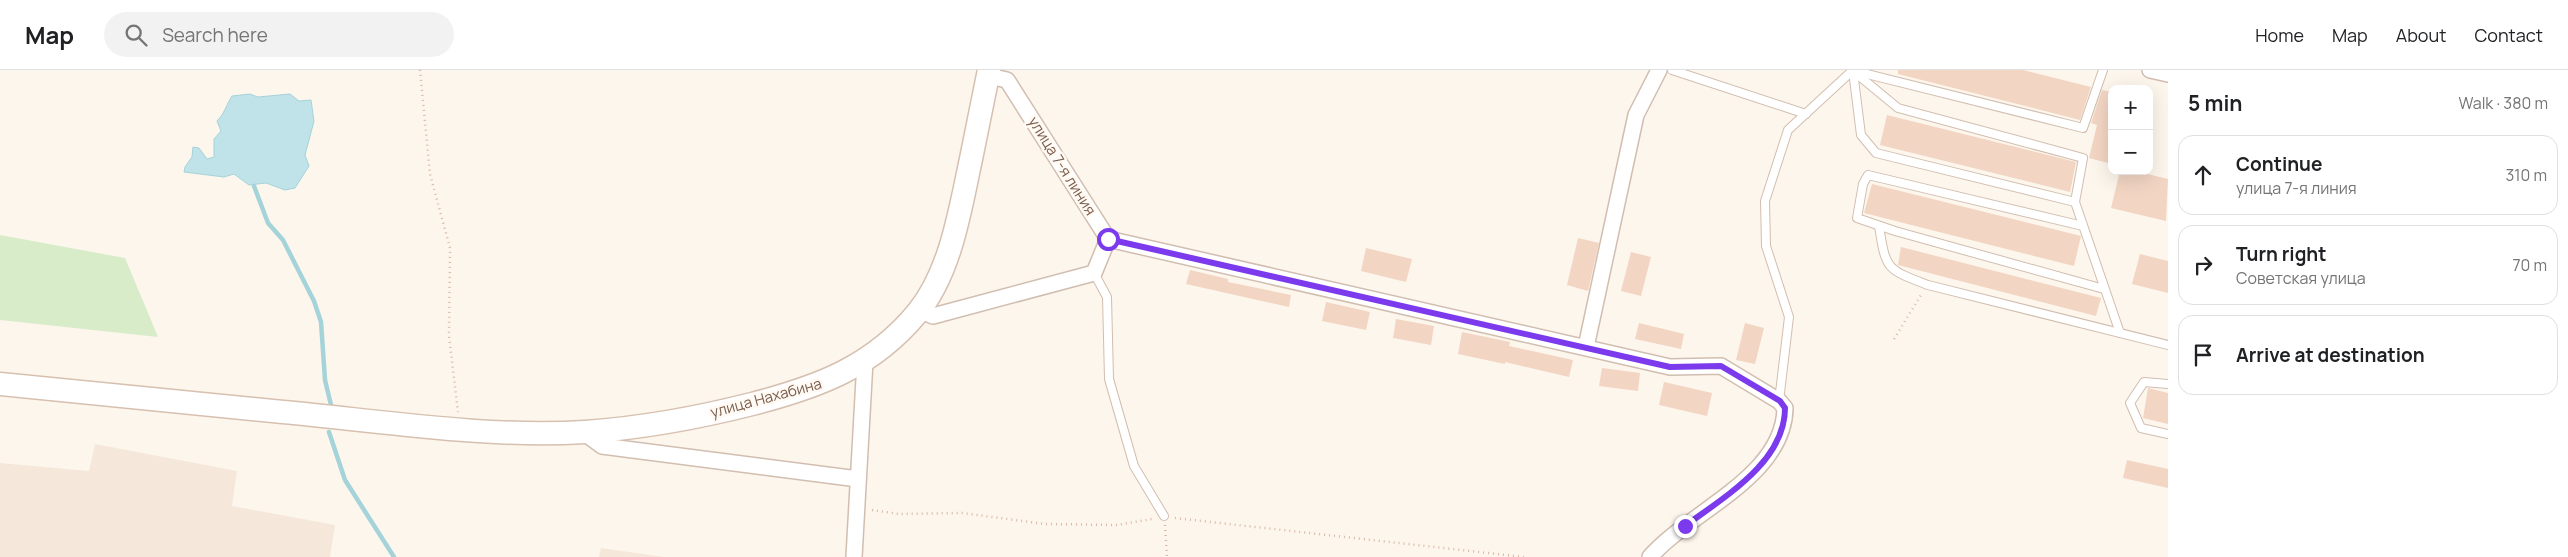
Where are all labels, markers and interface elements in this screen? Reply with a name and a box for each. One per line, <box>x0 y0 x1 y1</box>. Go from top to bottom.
search box <box>104 12 454 57</box>
text: Map <box>25 18 74 51</box>
icon: search <box>122 21 150 49</box>
text: Search here <box>162 22 268 48</box>
text: Home <box>2255 23 2304 47</box>
text: Map <box>2332 23 2368 47</box>
text: About <box>2396 23 2446 47</box>
text: Contact <box>2474 23 2543 47</box>
map controls <box>2108 85 2153 175</box>
button: + <box>2108 85 2153 130</box>
text: 5 min <box>2188 89 2242 117</box>
text: Walk · 380 m <box>2459 92 2548 114</box>
street label: улица 7-я линия <box>1024 112 1101 219</box>
button: − <box>2108 130 2153 175</box>
text: Continue <box>2236 151 2322 177</box>
icon: ahead <box>2189 161 2217 189</box>
text: 310 m <box>2505 164 2547 186</box>
text: улица 7-я линия <box>2236 177 2357 199</box>
route start <box>1097 228 1120 251</box>
text: Turn right <box>2236 241 2326 267</box>
icon: right <box>2189 251 2217 279</box>
text: 70 m <box>2512 254 2547 276</box>
text: Советская улица <box>2236 267 2366 289</box>
icon: arrive <box>2189 341 2217 369</box>
text: Arrive at destination <box>2236 342 2425 368</box>
street label: улица Нахабина <box>708 373 824 422</box>
route end <box>1674 515 1697 538</box>

